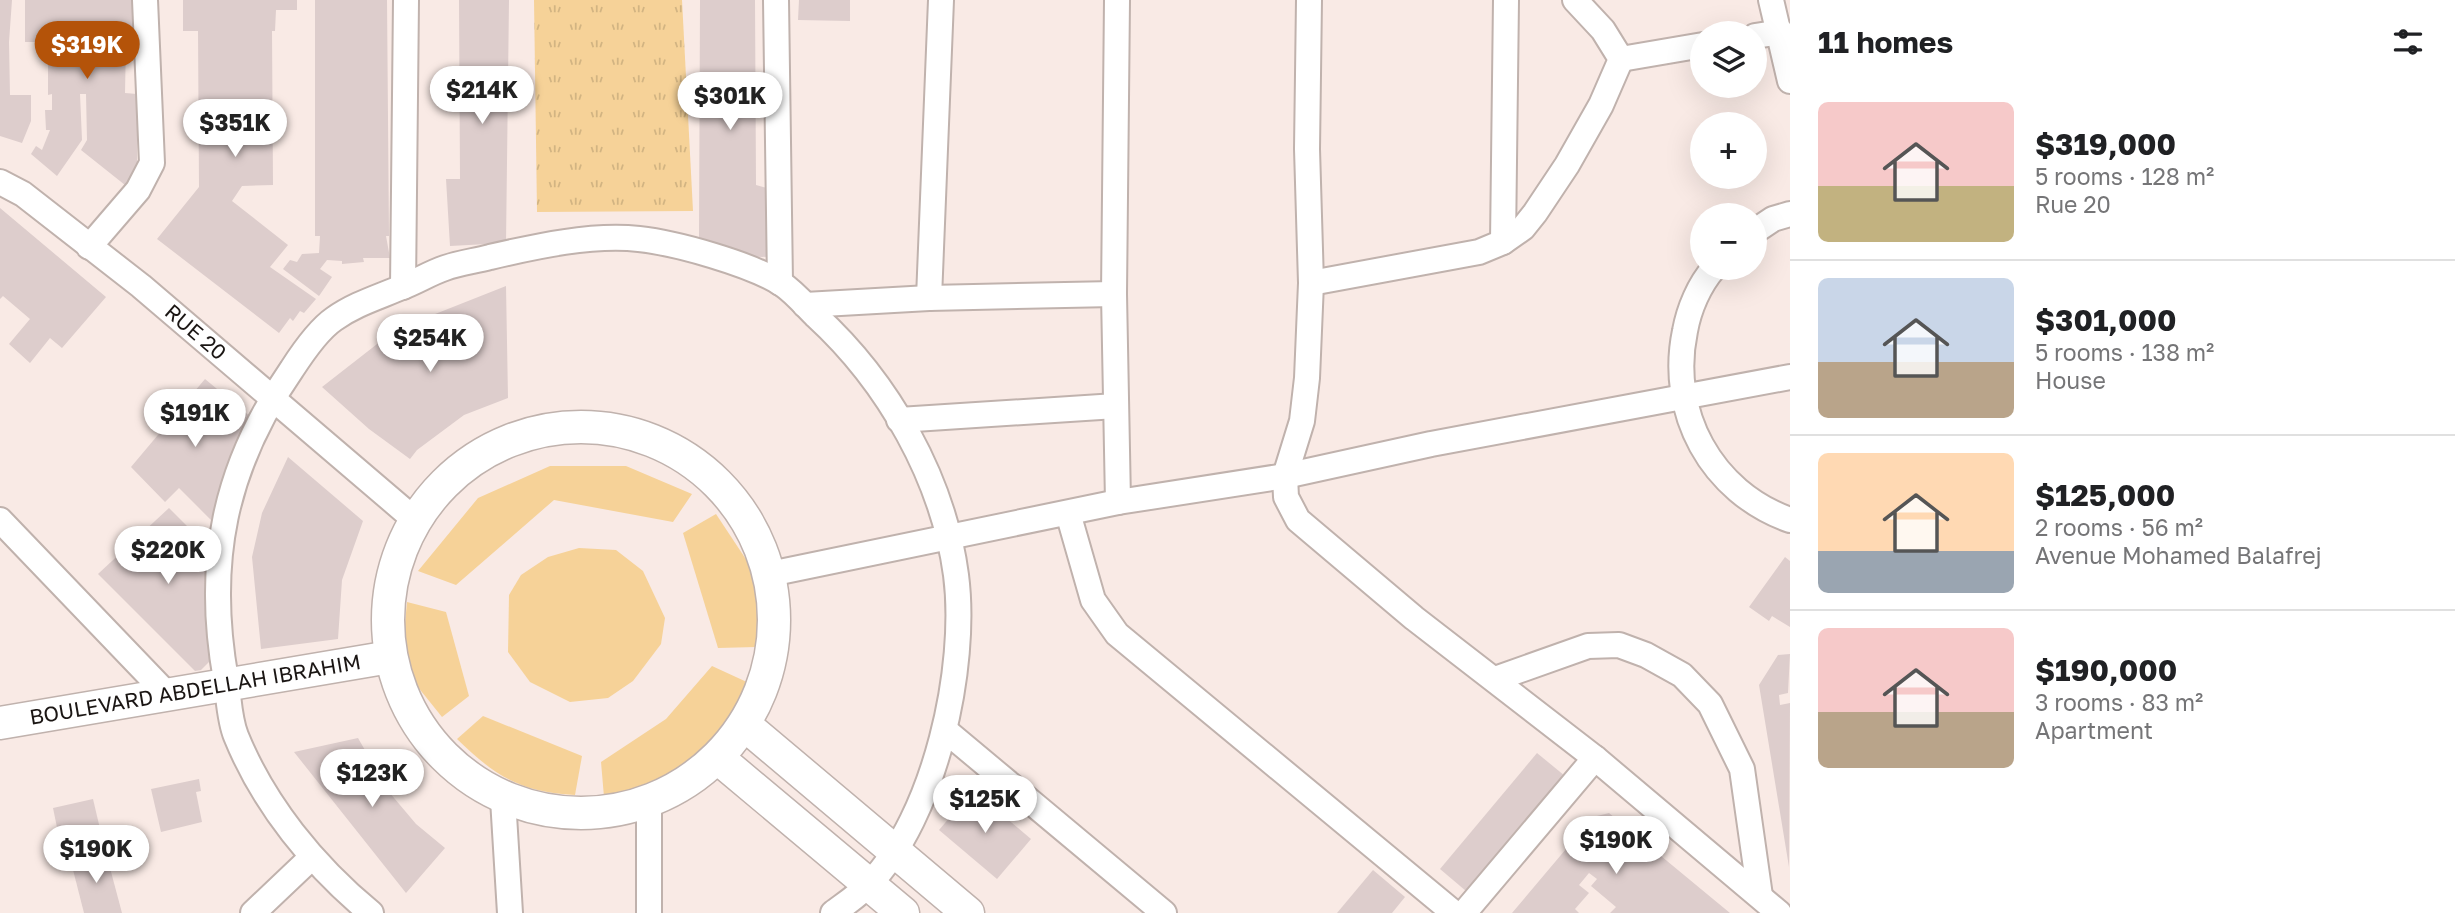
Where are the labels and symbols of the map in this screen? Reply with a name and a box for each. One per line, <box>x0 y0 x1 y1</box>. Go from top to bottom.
pin: $319K <box>38 22 136 81</box>
pin: $214K <box>433 66 531 126</box>
pin: $301K <box>681 72 779 132</box>
pin: $351K <box>186 100 284 159</box>
street label: RUE 20 <box>160 298 232 365</box>
pin: $254K <box>381 314 479 374</box>
pin: $191K <box>146 390 244 449</box>
pin: $220K <box>119 526 217 586</box>
street label: BOULEVARD ABDELLAH IBRAHIM <box>27 648 363 730</box>
pin: $123K <box>323 750 421 809</box>
pin: $125K <box>936 776 1034 835</box>
pin: $190K <box>1567 816 1665 876</box>
pin: $190K <box>47 826 145 885</box>

